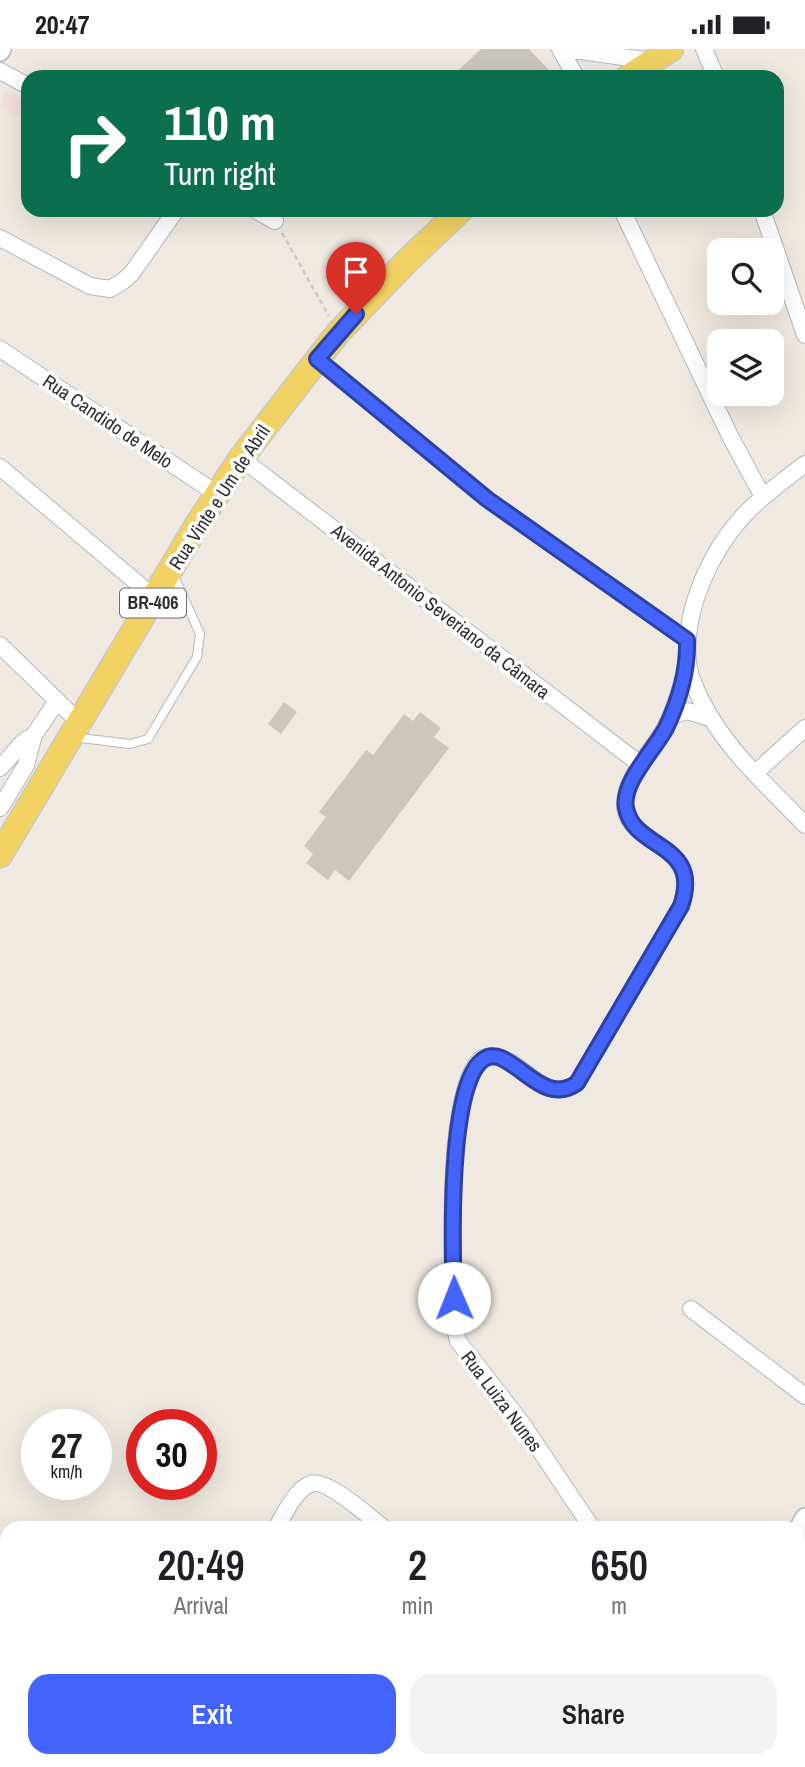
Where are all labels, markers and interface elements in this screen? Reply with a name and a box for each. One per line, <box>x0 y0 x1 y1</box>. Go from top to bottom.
text: 20:47 <box>35 7 90 42</box>
text: 110 m <box>164 89 276 155</box>
icon: right <box>49 98 140 189</box>
text: Turn right <box>164 152 276 195</box>
map controls <box>707 238 784 406</box>
button: search <box>707 238 784 315</box>
pin <box>326 242 386 314</box>
icon: arrive <box>337 253 375 291</box>
button: layers <box>707 329 784 406</box>
street label: Rua Candido de Melo <box>38 368 178 474</box>
street label: Rua Vinte e Um de Abril <box>162 420 276 574</box>
street label: Avenida Antonio Severiano da Câmara <box>325 517 556 705</box>
road number: BR-406 <box>120 589 186 617</box>
position arrow <box>417 1261 491 1335</box>
street label: Rua Luiza Nunes <box>455 1345 549 1457</box>
speed limit sign: 30 <box>126 1409 217 1500</box>
text: 27 <box>51 1422 82 1469</box>
text: km/h <box>51 1459 83 1484</box>
text: 20:49 <box>157 1537 245 1593</box>
text: 2 <box>408 1537 427 1593</box>
text: 650 <box>590 1537 648 1593</box>
text: Arrival <box>174 1590 228 1621</box>
text: min <box>402 1590 433 1621</box>
text: m <box>611 1590 627 1621</box>
button: Exit <box>28 1674 396 1754</box>
button: Share <box>410 1674 777 1754</box>

